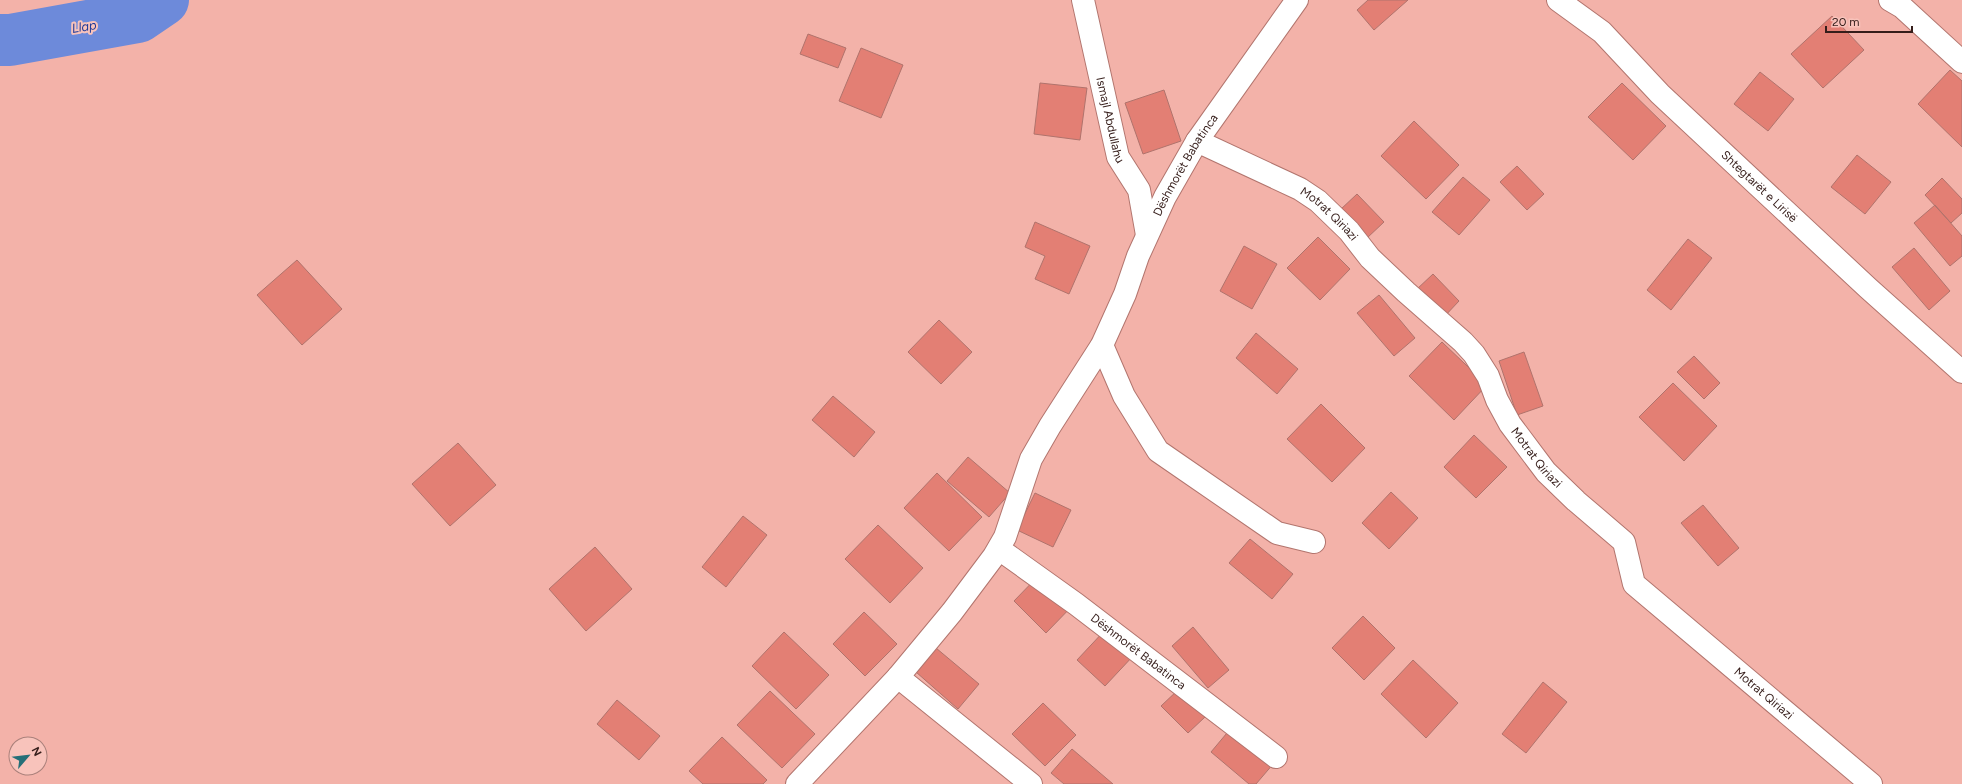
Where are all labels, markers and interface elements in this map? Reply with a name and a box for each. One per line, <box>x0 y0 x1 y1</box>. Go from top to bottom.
scale bar <box>1826 8 1912 34</box>
text: 20 m <box>1832 15 1860 29</box>
water label: Llap <box>71 17 98 36</box>
street label: Ismajl Abdullahu <box>1093 76 1127 166</box>
street label: Dëshmorët Babatinca <box>1150 111 1221 218</box>
street label: Shtegtarët e Lirisë <box>1718 148 1800 226</box>
street label: Motrat Qiriazi <box>1298 184 1361 243</box>
street label: Motrat Qiriazi <box>1508 425 1565 491</box>
street label: Dëshmorët Babatinca <box>1088 611 1188 692</box>
street label: Motrat Qiriazi <box>1731 665 1796 722</box>
north arrow <box>8 736 48 776</box>
text: N <box>29 745 44 758</box>

